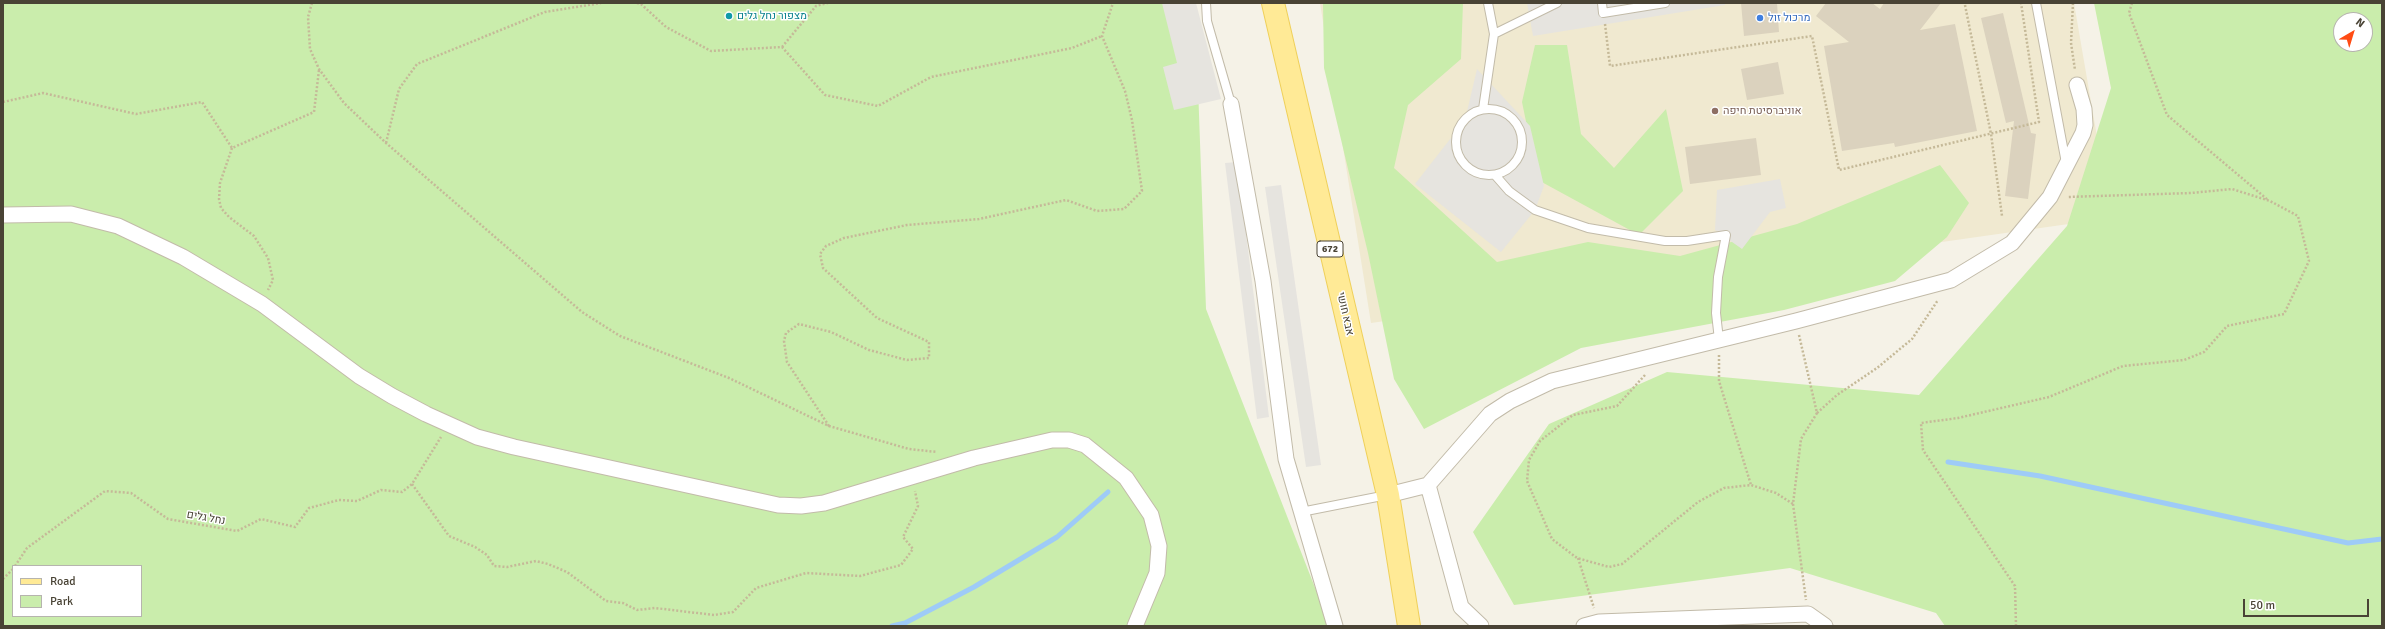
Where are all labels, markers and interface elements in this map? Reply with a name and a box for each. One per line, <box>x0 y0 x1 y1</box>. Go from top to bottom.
place label: מצפור נחל גלים <box>737 9 807 23</box>
marker: מצפור נחל גלים <box>724 11 734 21</box>
place label: מרכול זול <box>1768 11 1810 25</box>
north arrow <box>2333 12 2373 52</box>
marker: מרכול זול <box>1755 13 1765 23</box>
text: N <box>2353 15 2367 30</box>
place label: אוניברסיטת חיפה <box>1723 104 1802 118</box>
marker: אוניברסיטת חיפה <box>1710 106 1720 116</box>
road number: 672 <box>1317 241 1343 257</box>
street label: אבא חושי <box>1334 291 1356 337</box>
street label: נחל גלים <box>186 508 226 528</box>
legend <box>12 565 142 617</box>
text: Road <box>50 574 76 589</box>
scale bar <box>2245 591 2371 617</box>
text: Park <box>50 594 73 609</box>
text: 50 m <box>2250 598 2275 613</box>

